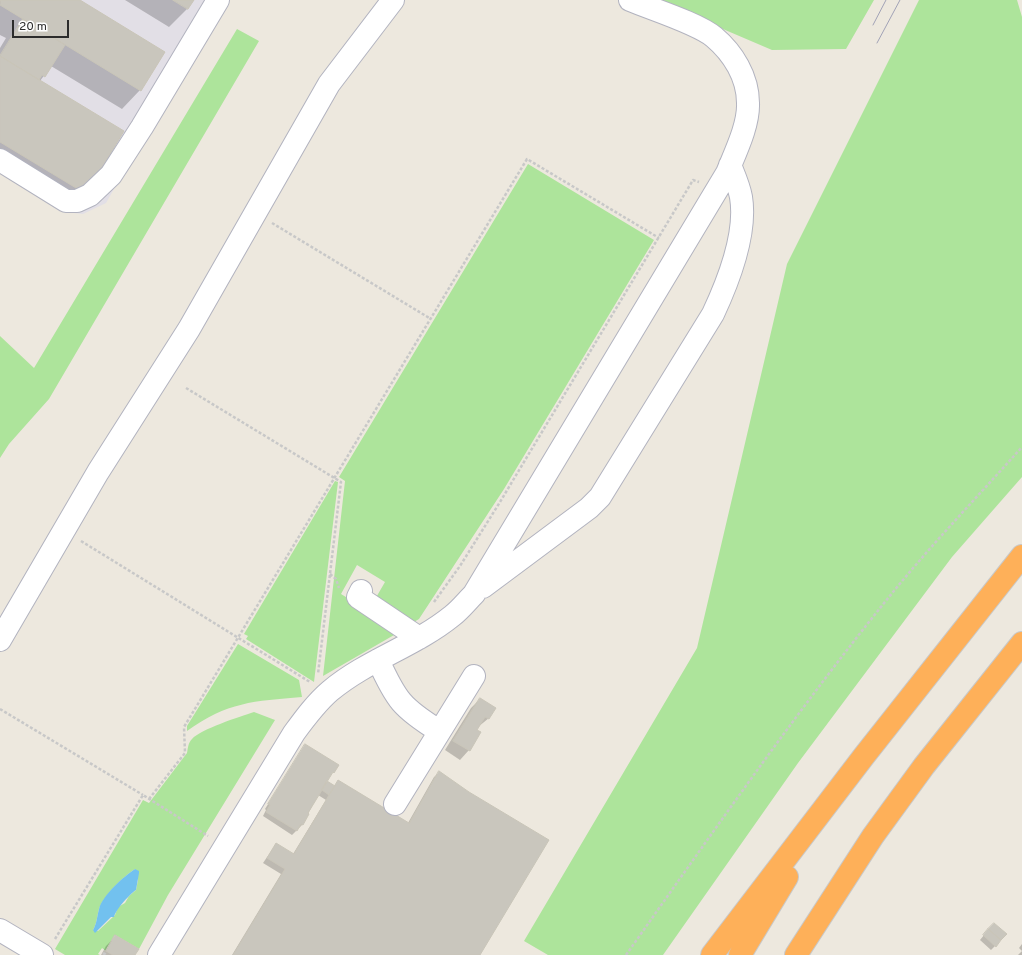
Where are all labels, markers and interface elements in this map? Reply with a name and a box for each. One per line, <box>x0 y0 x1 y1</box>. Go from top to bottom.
scale bar <box>14 12 71 38</box>
text: 20 m <box>19 19 47 35</box>

